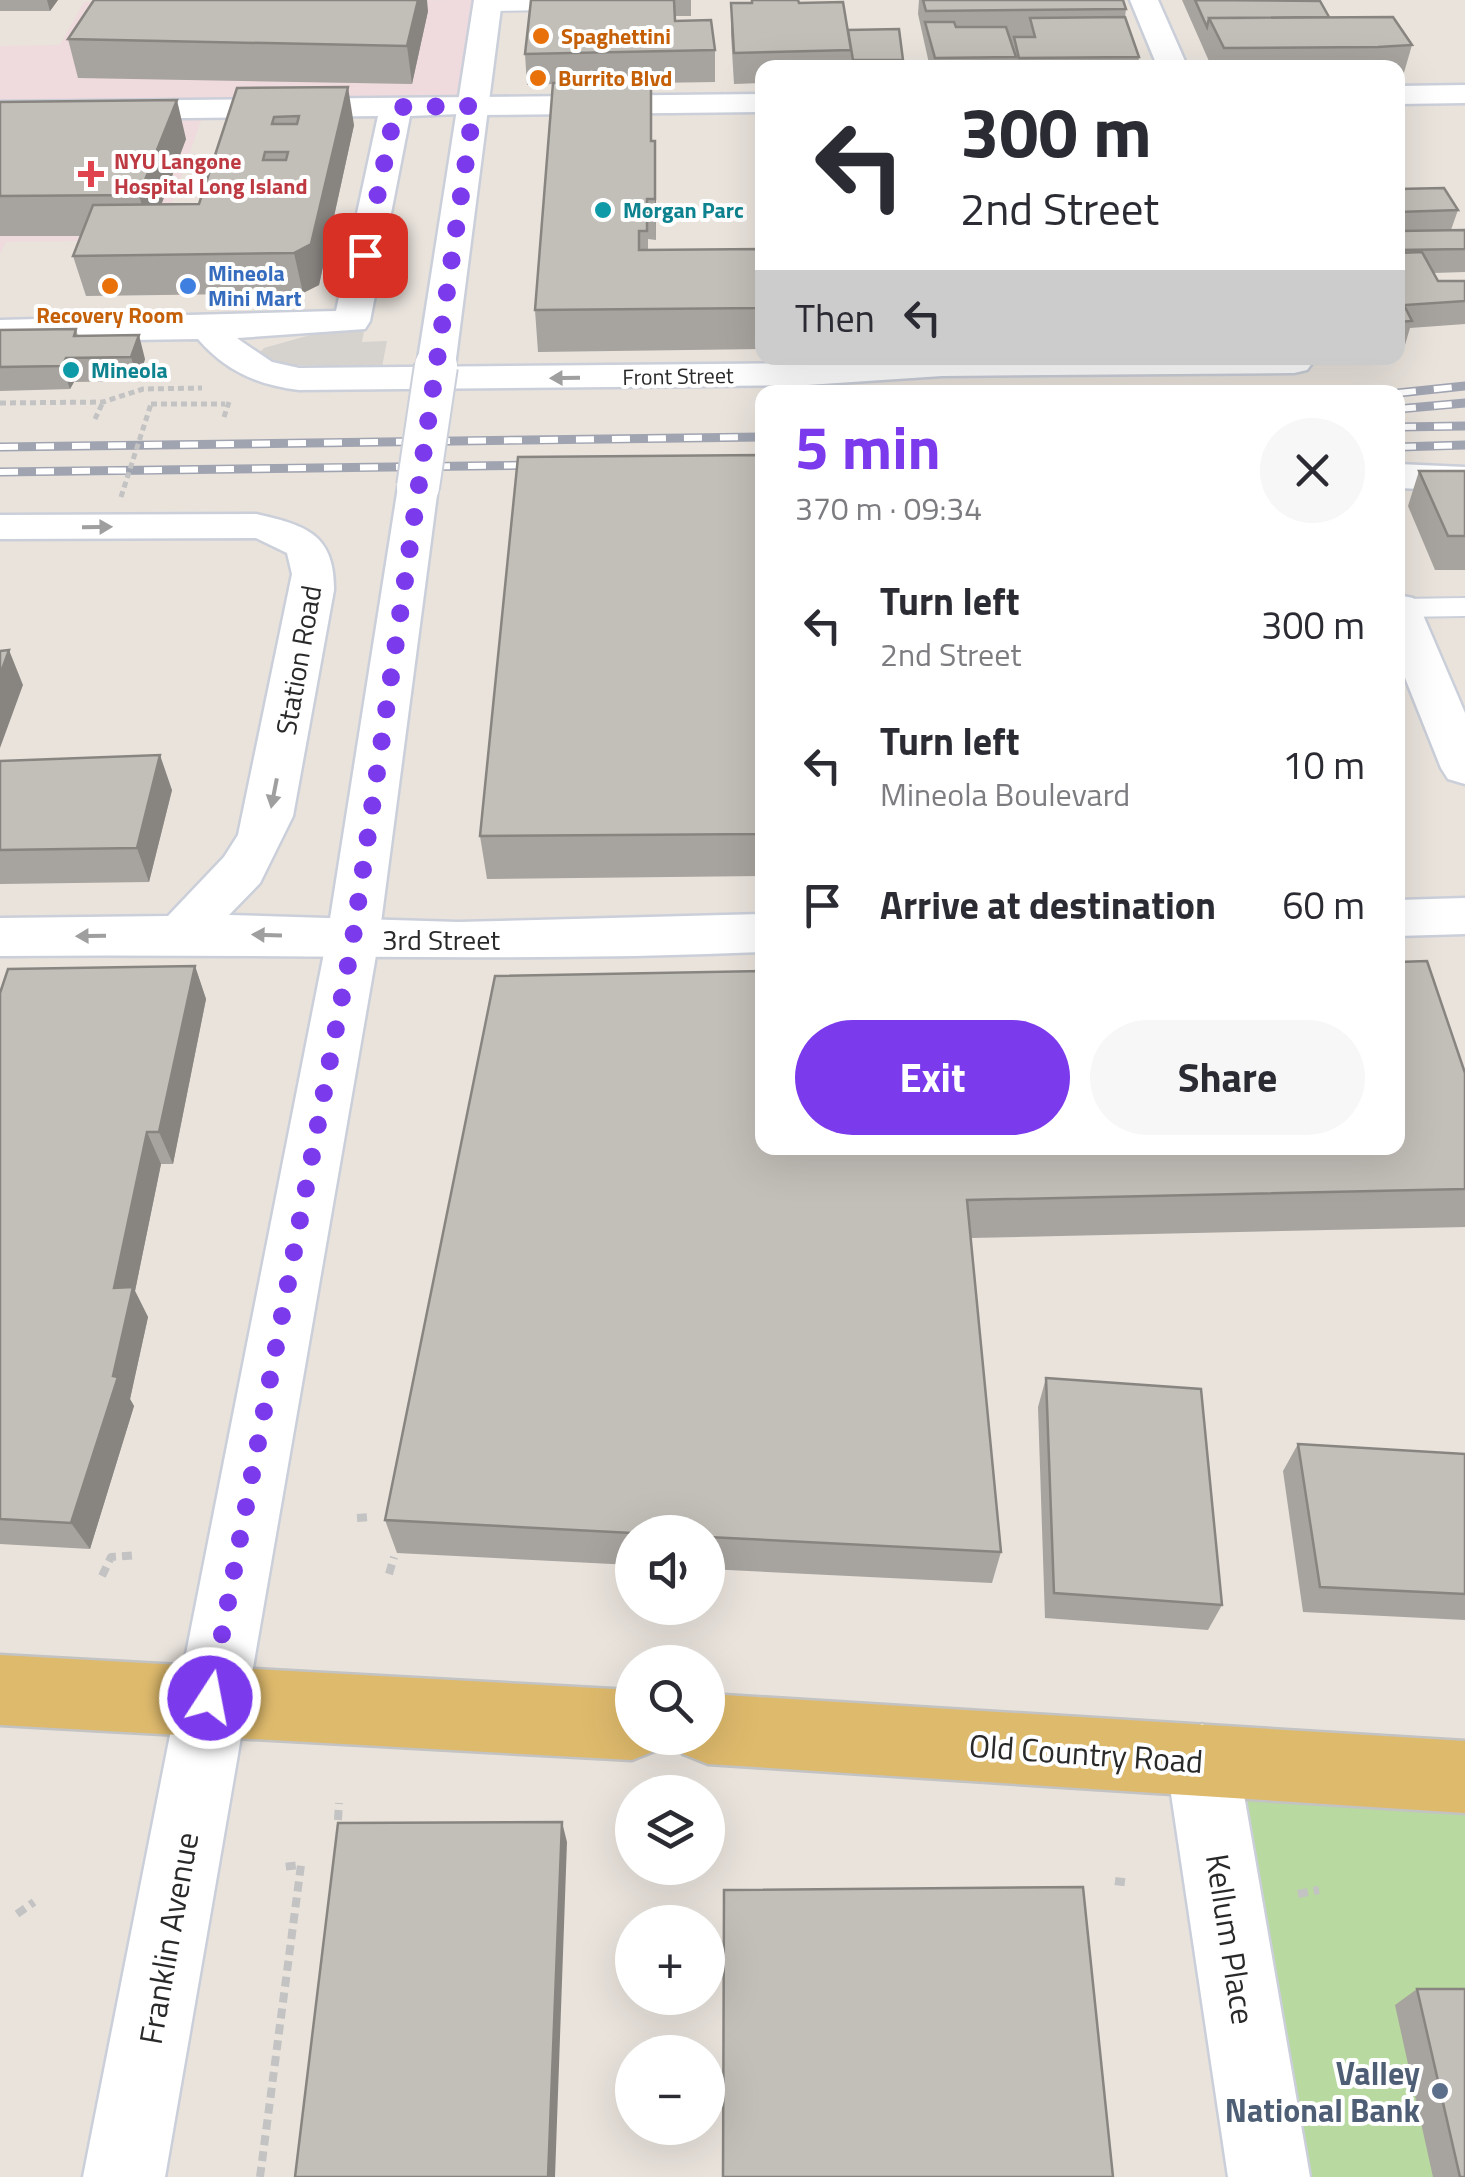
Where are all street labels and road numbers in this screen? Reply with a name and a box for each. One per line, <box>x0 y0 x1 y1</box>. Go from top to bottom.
street label: Front Street <box>622 358 734 394</box>
street label: Station Road <box>264 582 332 738</box>
street label: 3rd Street <box>382 918 500 961</box>
street label: Old Country Road <box>967 1721 1205 1785</box>
street label: Franklin Avenue <box>126 1828 210 2048</box>
street label: Kellum Place <box>1194 1850 1268 2028</box>

